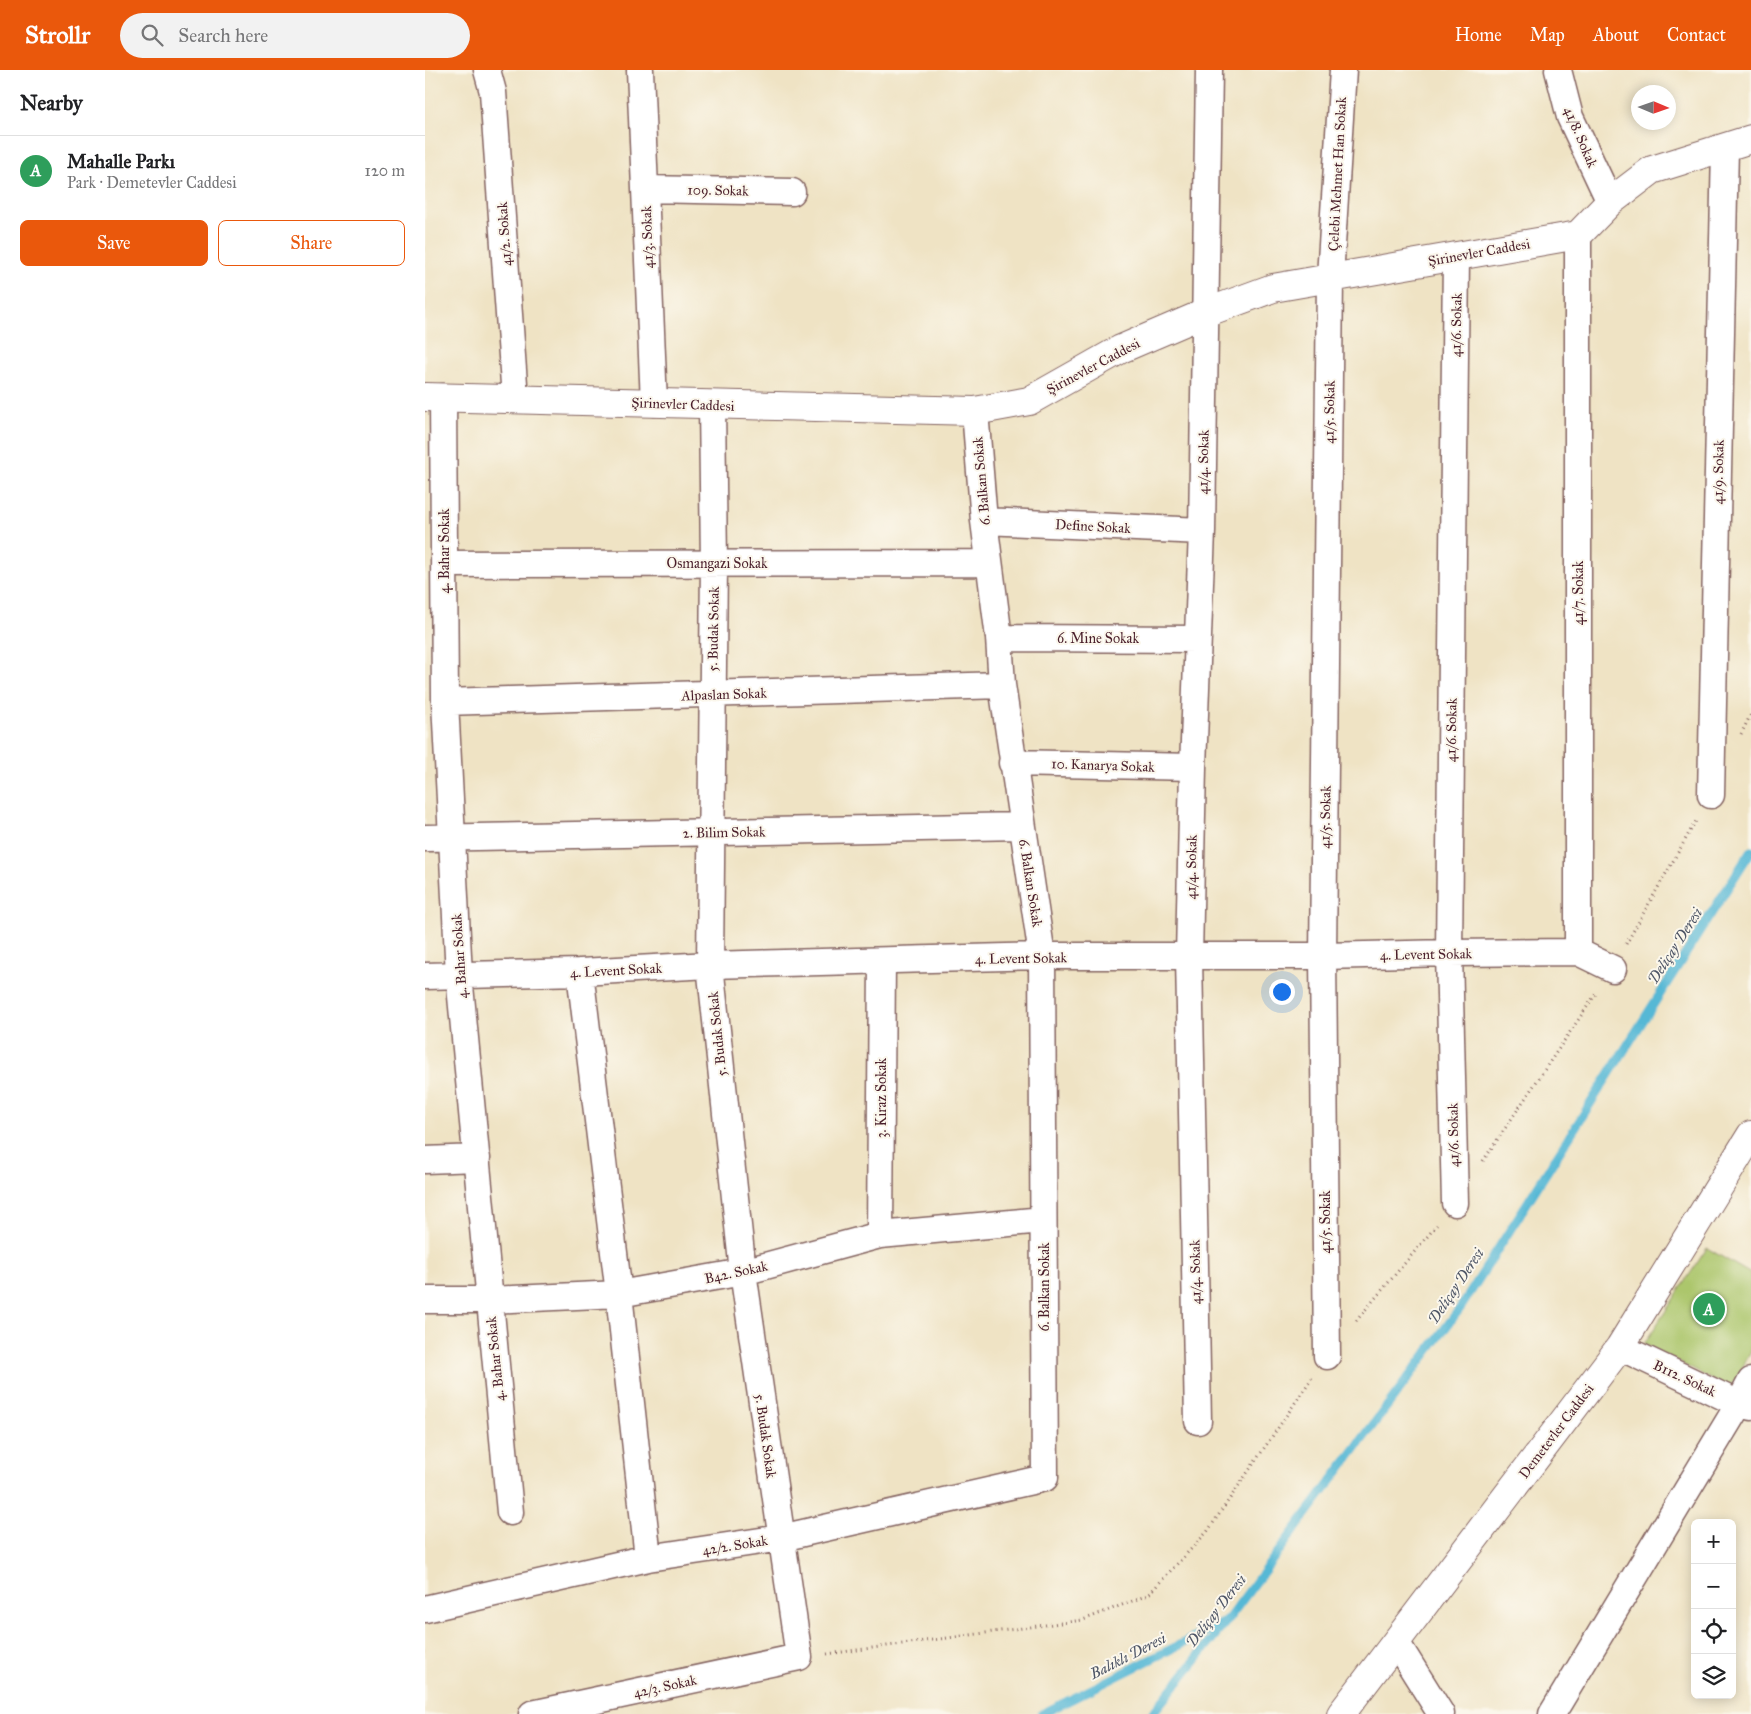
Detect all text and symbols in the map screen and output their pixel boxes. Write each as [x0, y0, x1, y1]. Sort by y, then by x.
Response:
search box [120, 13, 470, 58]
text: Strollr [25, 20, 90, 50]
icon: search [138, 21, 166, 49]
text: Search here [178, 24, 268, 47]
text: Home [1455, 24, 1502, 46]
text: Map [1530, 24, 1565, 46]
text: About [1593, 24, 1639, 46]
text: Contact [1667, 24, 1726, 46]
north arrow [1631, 85, 1676, 130]
text: Nearby [20, 90, 83, 116]
street label: Çelebi Mehmet Han Sokak [1325, 96, 1350, 252]
street label: 41/8. Sokak [1560, 104, 1601, 171]
text: Mahalle Parkı [67, 150, 175, 173]
text: A [31, 161, 41, 180]
text: 120 m [365, 161, 405, 180]
text: Park · Demetevler Caddesi [67, 173, 237, 192]
street label: 109. Sokak [687, 181, 749, 200]
street label: 41/2. Sokak [494, 201, 515, 267]
street label: 41/3. Sokak [638, 205, 657, 269]
button: Save [20, 220, 208, 266]
button: Share [218, 220, 405, 266]
street label: Şirinevler Caddesi [1427, 235, 1532, 270]
street label: 41/6. Sokak [1447, 292, 1466, 357]
street label: Şirinevler Caddesi [1044, 335, 1143, 398]
street label: 41/5. Sokak [1320, 380, 1339, 444]
street label: Şirinevler Caddesi [631, 394, 735, 415]
street label: 41/4. Sokak [1194, 429, 1213, 495]
street label: 6. Balkan Sokak [969, 435, 994, 526]
street label: 41/9. Sokak [1709, 439, 1728, 504]
street label: 4. Bahar Sokak [436, 508, 453, 594]
street label: Define Sokak [1055, 516, 1132, 537]
street label: Osmangazi Sokak [667, 555, 768, 572]
street label: 41/7. Sokak [1570, 560, 1587, 625]
street label: 5. Budak Sokak [704, 586, 723, 672]
street label: 6. Mine Sokak [1057, 630, 1139, 647]
street label: Alpaslan Sokak [680, 684, 768, 705]
street label: 41/6. Sokak [1442, 697, 1461, 762]
street label: 10. Kanarya Sokak [1051, 755, 1156, 776]
street label: 41/5. Sokak [1316, 785, 1335, 849]
street label: 2. Bilim Sokak [683, 823, 766, 842]
street label: 41/4. Sokak [1182, 834, 1201, 900]
street label: 6. Balkan Sokak [1015, 838, 1046, 929]
water label: Deliçay Deresi [1644, 904, 1707, 988]
street label: 4. Bahar Sokak [448, 912, 471, 999]
street label: 4. Levent Sokak [1380, 945, 1473, 964]
street label: 4. Levent Sokak [975, 949, 1068, 968]
street label: 4. Levent Sokak [570, 960, 663, 981]
your location [1269, 979, 1295, 1005]
street label: 5. Budak Sokak [705, 990, 730, 1077]
street label: 3. Kiraz Sokak [873, 1058, 890, 1138]
street label: 41/6. Sokak [1444, 1102, 1463, 1167]
street label: 41/5. Sokak [1317, 1190, 1334, 1254]
street label: 41/4. Sokak [1186, 1239, 1205, 1305]
street label: 6. Balkan Sokak [1036, 1242, 1053, 1332]
water label: Deliçay Deresi [1424, 1244, 1488, 1327]
street label: B42. Sokak [703, 1257, 770, 1287]
pin: A [1693, 1290, 1725, 1328]
street label: 4. Bahar Sokak [483, 1315, 508, 1402]
street label: B112. Sokak [1651, 1356, 1719, 1401]
street label: Demetevler Caddesi [1515, 1381, 1598, 1482]
street label: 5. Budak Sokak [751, 1393, 780, 1480]
map controls [1691, 1519, 1736, 1699]
button: + [1691, 1519, 1736, 1564]
street label: 42/2. Sokak [701, 1532, 769, 1559]
button: − [1691, 1564, 1736, 1609]
water label: Deliçay Deresi [1182, 1571, 1250, 1651]
button: locate [1691, 1609, 1736, 1654]
water label: Balıklı Deresi [1086, 1629, 1170, 1683]
button: layers [1691, 1654, 1736, 1699]
street label: 42/3. Sokak [632, 1671, 699, 1701]

